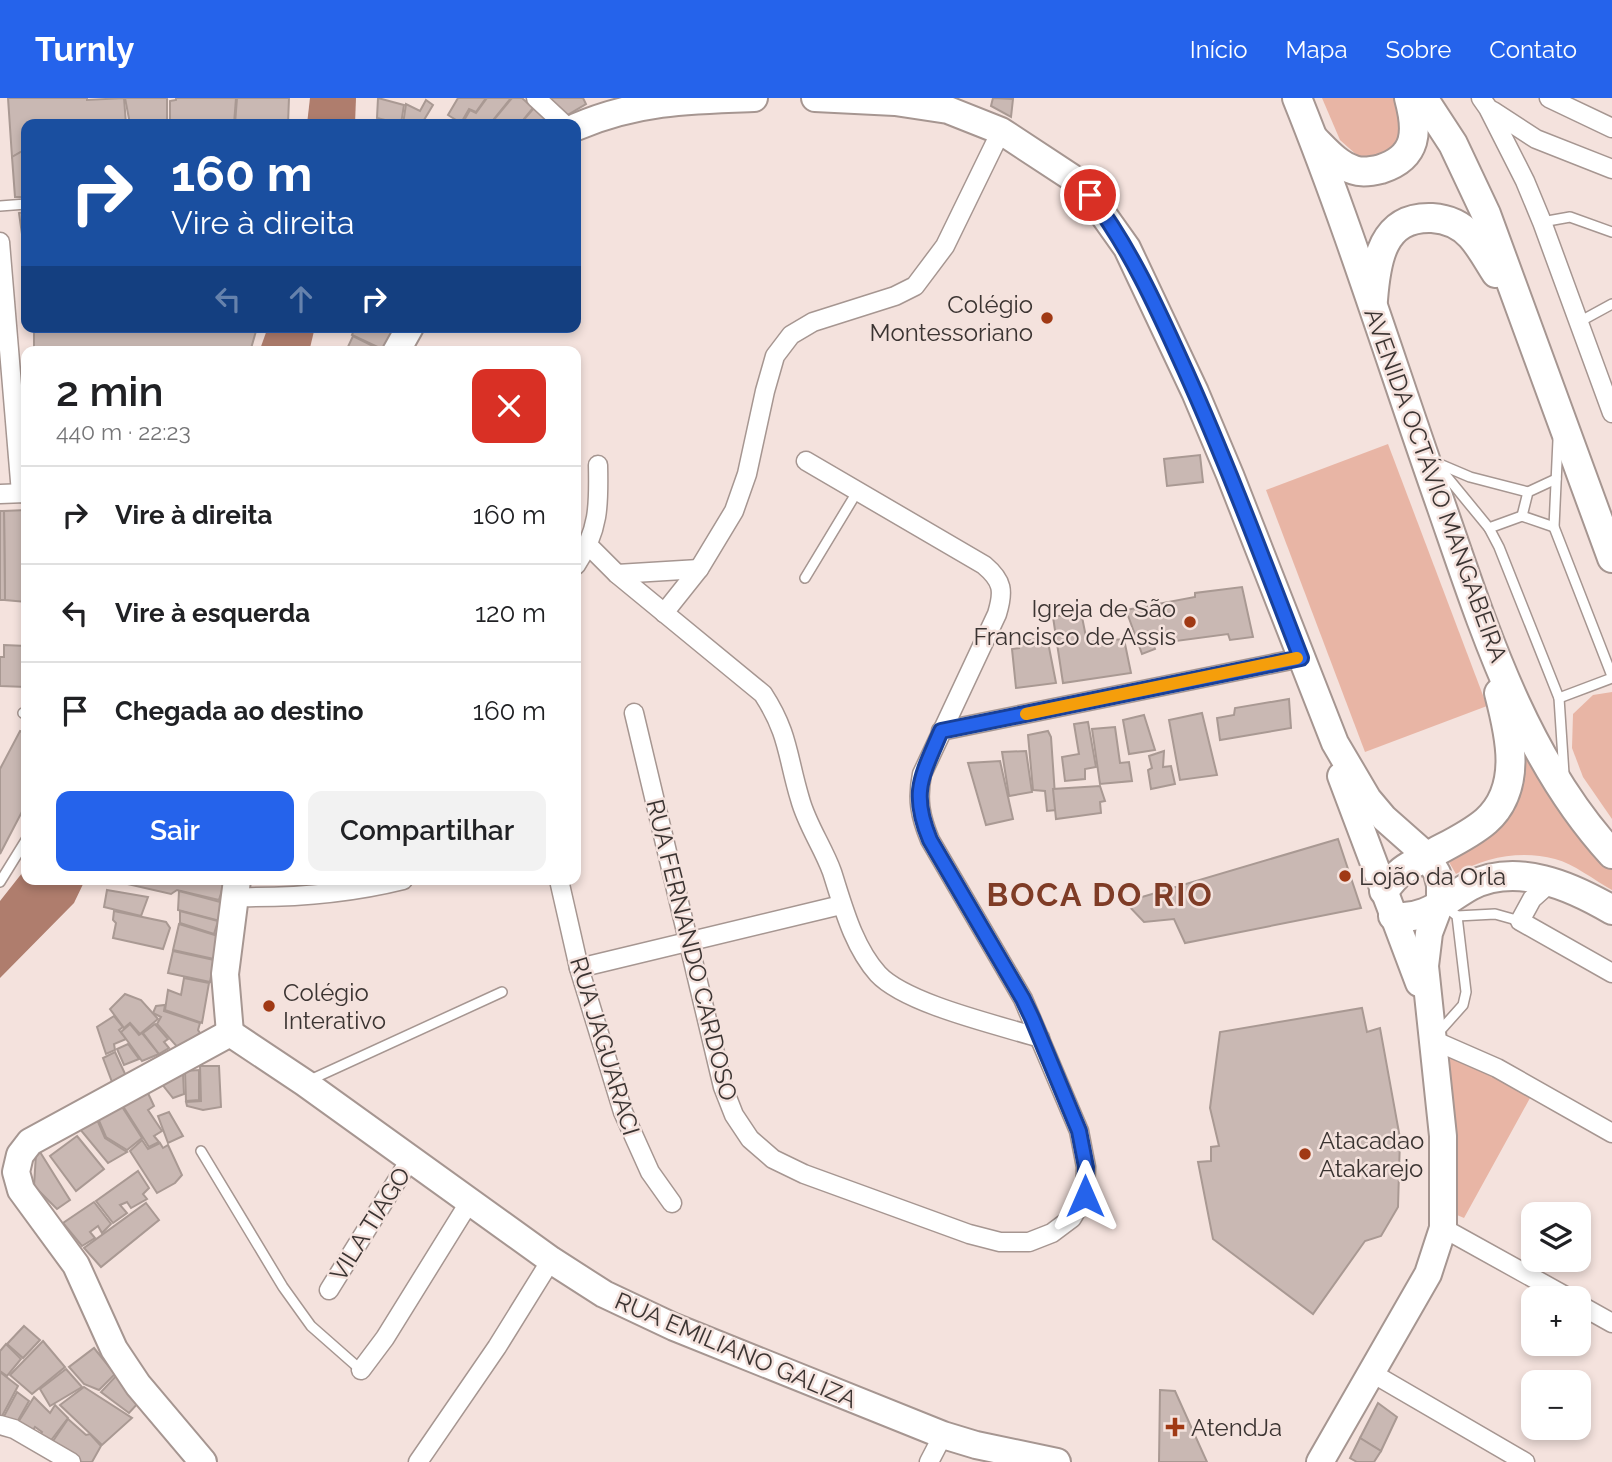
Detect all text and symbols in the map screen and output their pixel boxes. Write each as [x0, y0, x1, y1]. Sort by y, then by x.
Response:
text: Turnly [35, 30, 134, 69]
text: Início [1190, 35, 1248, 64]
text: Mapa [1286, 35, 1347, 64]
text: Sobre [1385, 35, 1451, 64]
text: Contato [1489, 35, 1577, 64]
text: 160 m [171, 145, 312, 202]
icon: right [56, 147, 147, 238]
pin [1060, 165, 1120, 225]
icon: arrive [1071, 176, 1109, 214]
text: Vire à direita [171, 204, 354, 241]
icon: left [209, 280, 247, 318]
icon: ahead [282, 280, 320, 318]
icon: right [355, 280, 393, 318]
place label: Colégio Montessoriano [870, 290, 1033, 347]
street label: AVENIDA OCTÁVIO MANGABEIRA [1358, 304, 1514, 666]
marker: Colégio Montessoriano [1039, 310, 1055, 326]
text: 2 min [56, 367, 164, 416]
button: close [472, 369, 546, 443]
text: 440 m · 22:23 [56, 418, 191, 445]
icon: right [56, 496, 94, 534]
text: Vire à direita [115, 500, 272, 530]
text: 160 m [473, 500, 546, 530]
icon: left [56, 594, 94, 632]
place label: Igreja de São Francisco de Assis [973, 594, 1176, 651]
text: Vire à esquerda [115, 598, 310, 628]
text: 120 m [475, 598, 546, 628]
marker: Igreja de São Francisco de Assis [1182, 614, 1198, 630]
icon: arrive [56, 692, 94, 730]
text: Chegada ao destino [115, 696, 364, 726]
text: 160 m [473, 696, 546, 726]
button: Sair [56, 791, 294, 871]
button: Compartilhar [308, 791, 546, 871]
street label: RUA FERNANDO CARDOSO [640, 796, 744, 1104]
place label: Lojão da Orla [1359, 862, 1506, 891]
marker: Lojão da Orla [1337, 868, 1353, 884]
district label: BOCA DO RIO [986, 876, 1214, 913]
street label: RUA JAGUARACI [564, 953, 646, 1139]
place label: Colégio Interativo [283, 978, 386, 1035]
marker: Colégio Interativo [261, 998, 277, 1014]
place label: Atacadao Atakarejo [1319, 1126, 1424, 1183]
marker: Atacadao Atakarejo [1297, 1146, 1313, 1162]
position arrow [1048, 1159, 1122, 1233]
street label: VILA TIAGO [324, 1162, 416, 1286]
map controls [1521, 1202, 1591, 1440]
button: layers [1521, 1202, 1591, 1272]
street label: RUA EMILIANO GALIZA [611, 1286, 861, 1414]
button: + [1521, 1286, 1591, 1356]
button: − [1521, 1370, 1591, 1440]
place label: AtendJa [1191, 1413, 1282, 1442]
marker: AtendJa [1165, 1417, 1185, 1437]

